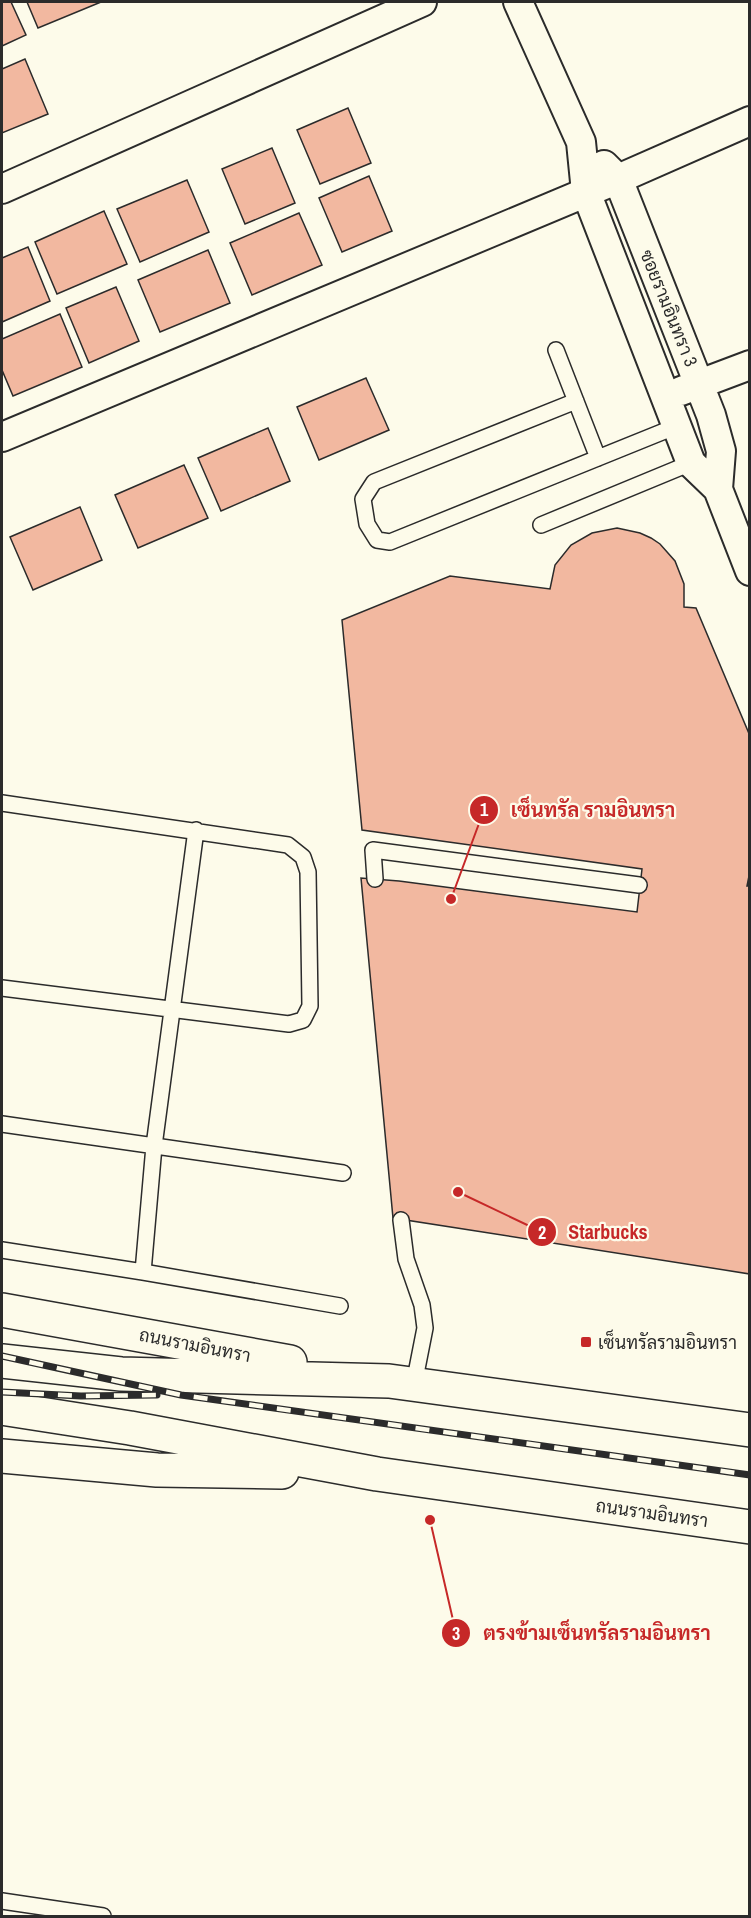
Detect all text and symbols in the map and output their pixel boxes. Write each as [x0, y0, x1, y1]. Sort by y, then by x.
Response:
street label: ซอยรามอินทรา 3 [634, 246, 704, 370]
callout: เซ็นทรัล รามอินทรา [469, 791, 687, 829]
text: เซ็นทรัล รามอินทรา [511, 796, 675, 823]
text: 1 [480, 797, 489, 822]
callout: Starbucks [527, 1213, 660, 1251]
text: Starbucks [568, 1218, 648, 1245]
text: 2 [538, 1220, 546, 1245]
street label: ถนนรามอินทรา [137, 1322, 253, 1368]
place label: เซ็นทรัลรามอินทรา [598, 1329, 737, 1355]
marker: เซ็นทรัลรามอินทรา [579, 1335, 593, 1349]
street label: ถนนรามอินทรา [594, 1493, 710, 1533]
callout: ตรงข้ามเซ็นทรัลรามอินทรา [441, 1614, 722, 1652]
text: ตรงข้ามเซ็นทรัลรามอินทรา [483, 1619, 711, 1646]
text: 3 [452, 1621, 460, 1646]

